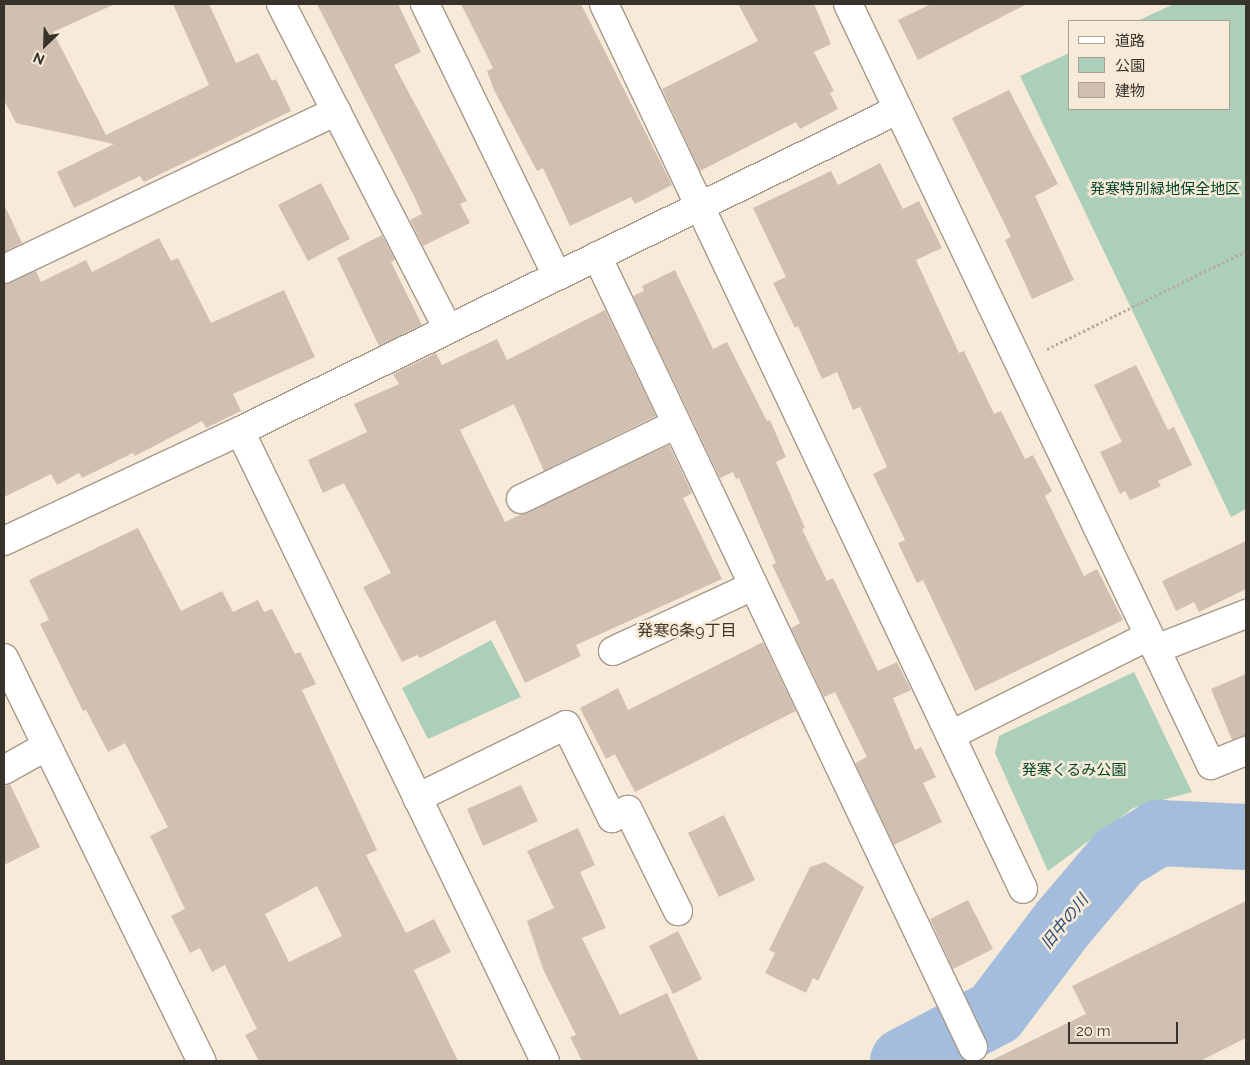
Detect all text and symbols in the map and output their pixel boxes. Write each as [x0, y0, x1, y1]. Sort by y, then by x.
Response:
north arrow [20, 20, 70, 70]
legend [1068, 20, 1230, 110]
text: 道路 [1115, 32, 1145, 50]
text: N [31, 49, 47, 68]
text: 公園 [1115, 57, 1145, 75]
text: 建物 [1115, 82, 1145, 100]
park label: 発寒特別緑地保全地区 [1090, 181, 1240, 199]
district label: 発寒6条9丁目 [637, 621, 737, 641]
park label: 発寒くるみ公園 [1022, 762, 1126, 780]
water label: 旧中の川 [1037, 891, 1093, 953]
scale bar [1070, 1012, 1180, 1044]
text: 20 m [1076, 1022, 1111, 1040]

